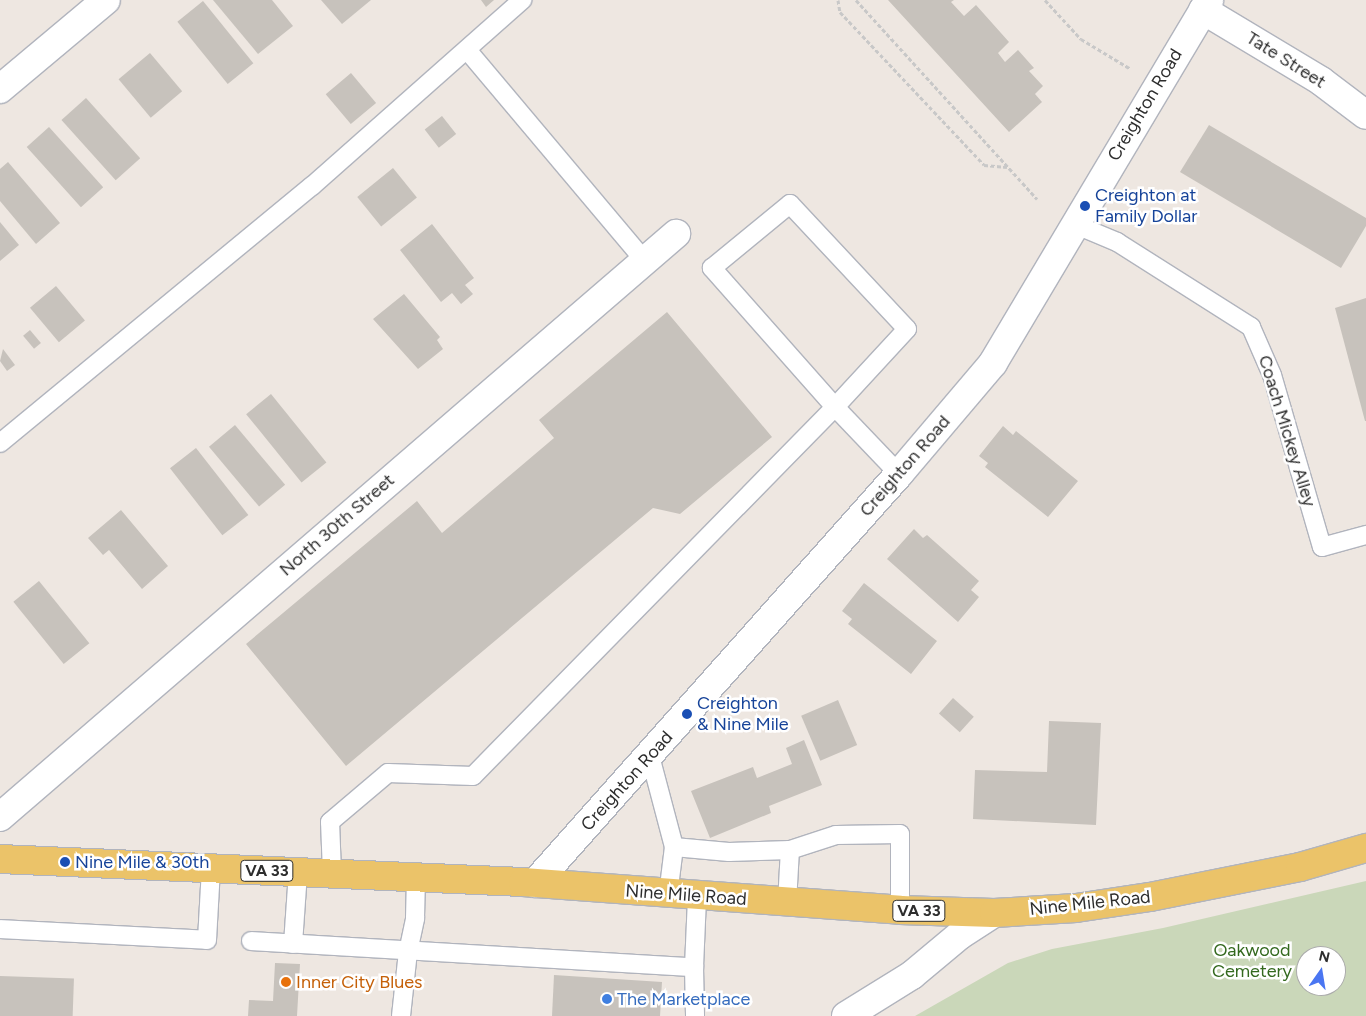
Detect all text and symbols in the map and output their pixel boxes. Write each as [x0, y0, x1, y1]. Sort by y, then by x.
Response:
street label: Tate Street [1242, 27, 1330, 93]
street label: Creighton Road [1103, 45, 1187, 165]
place label: Creighton at Family Dollar [1095, 185, 1197, 228]
marker: Creighton at Family Dollar [1079, 200, 1091, 212]
street label: Coach Mickey Alley [1254, 353, 1320, 509]
street label: Creighton Road [855, 411, 955, 521]
street label: North 30th Street [275, 469, 399, 581]
place label: Creighton & Nine Mile [697, 693, 789, 736]
marker: Creighton & Nine Mile [681, 708, 693, 720]
street label: Creighton Road [577, 727, 677, 835]
place label: Nine Mile & 30th [75, 851, 209, 873]
marker: Nine Mile & 30th [59, 856, 71, 868]
road number: VA 33 [240, 858, 294, 884]
street label: Nine Mile Road [625, 880, 747, 910]
street label: Nine Mile Road [1028, 886, 1152, 920]
road number: VA 33 [892, 898, 946, 924]
park label: Oakwood Cemetery [1212, 940, 1292, 982]
north arrow [1296, 946, 1346, 996]
text: N [1317, 947, 1331, 966]
place label: Inner City Blues [296, 971, 422, 993]
marker: Inner City Blues [280, 976, 292, 988]
place label: The Marketplace [617, 988, 750, 1010]
marker: The Marketplace [601, 993, 613, 1005]

